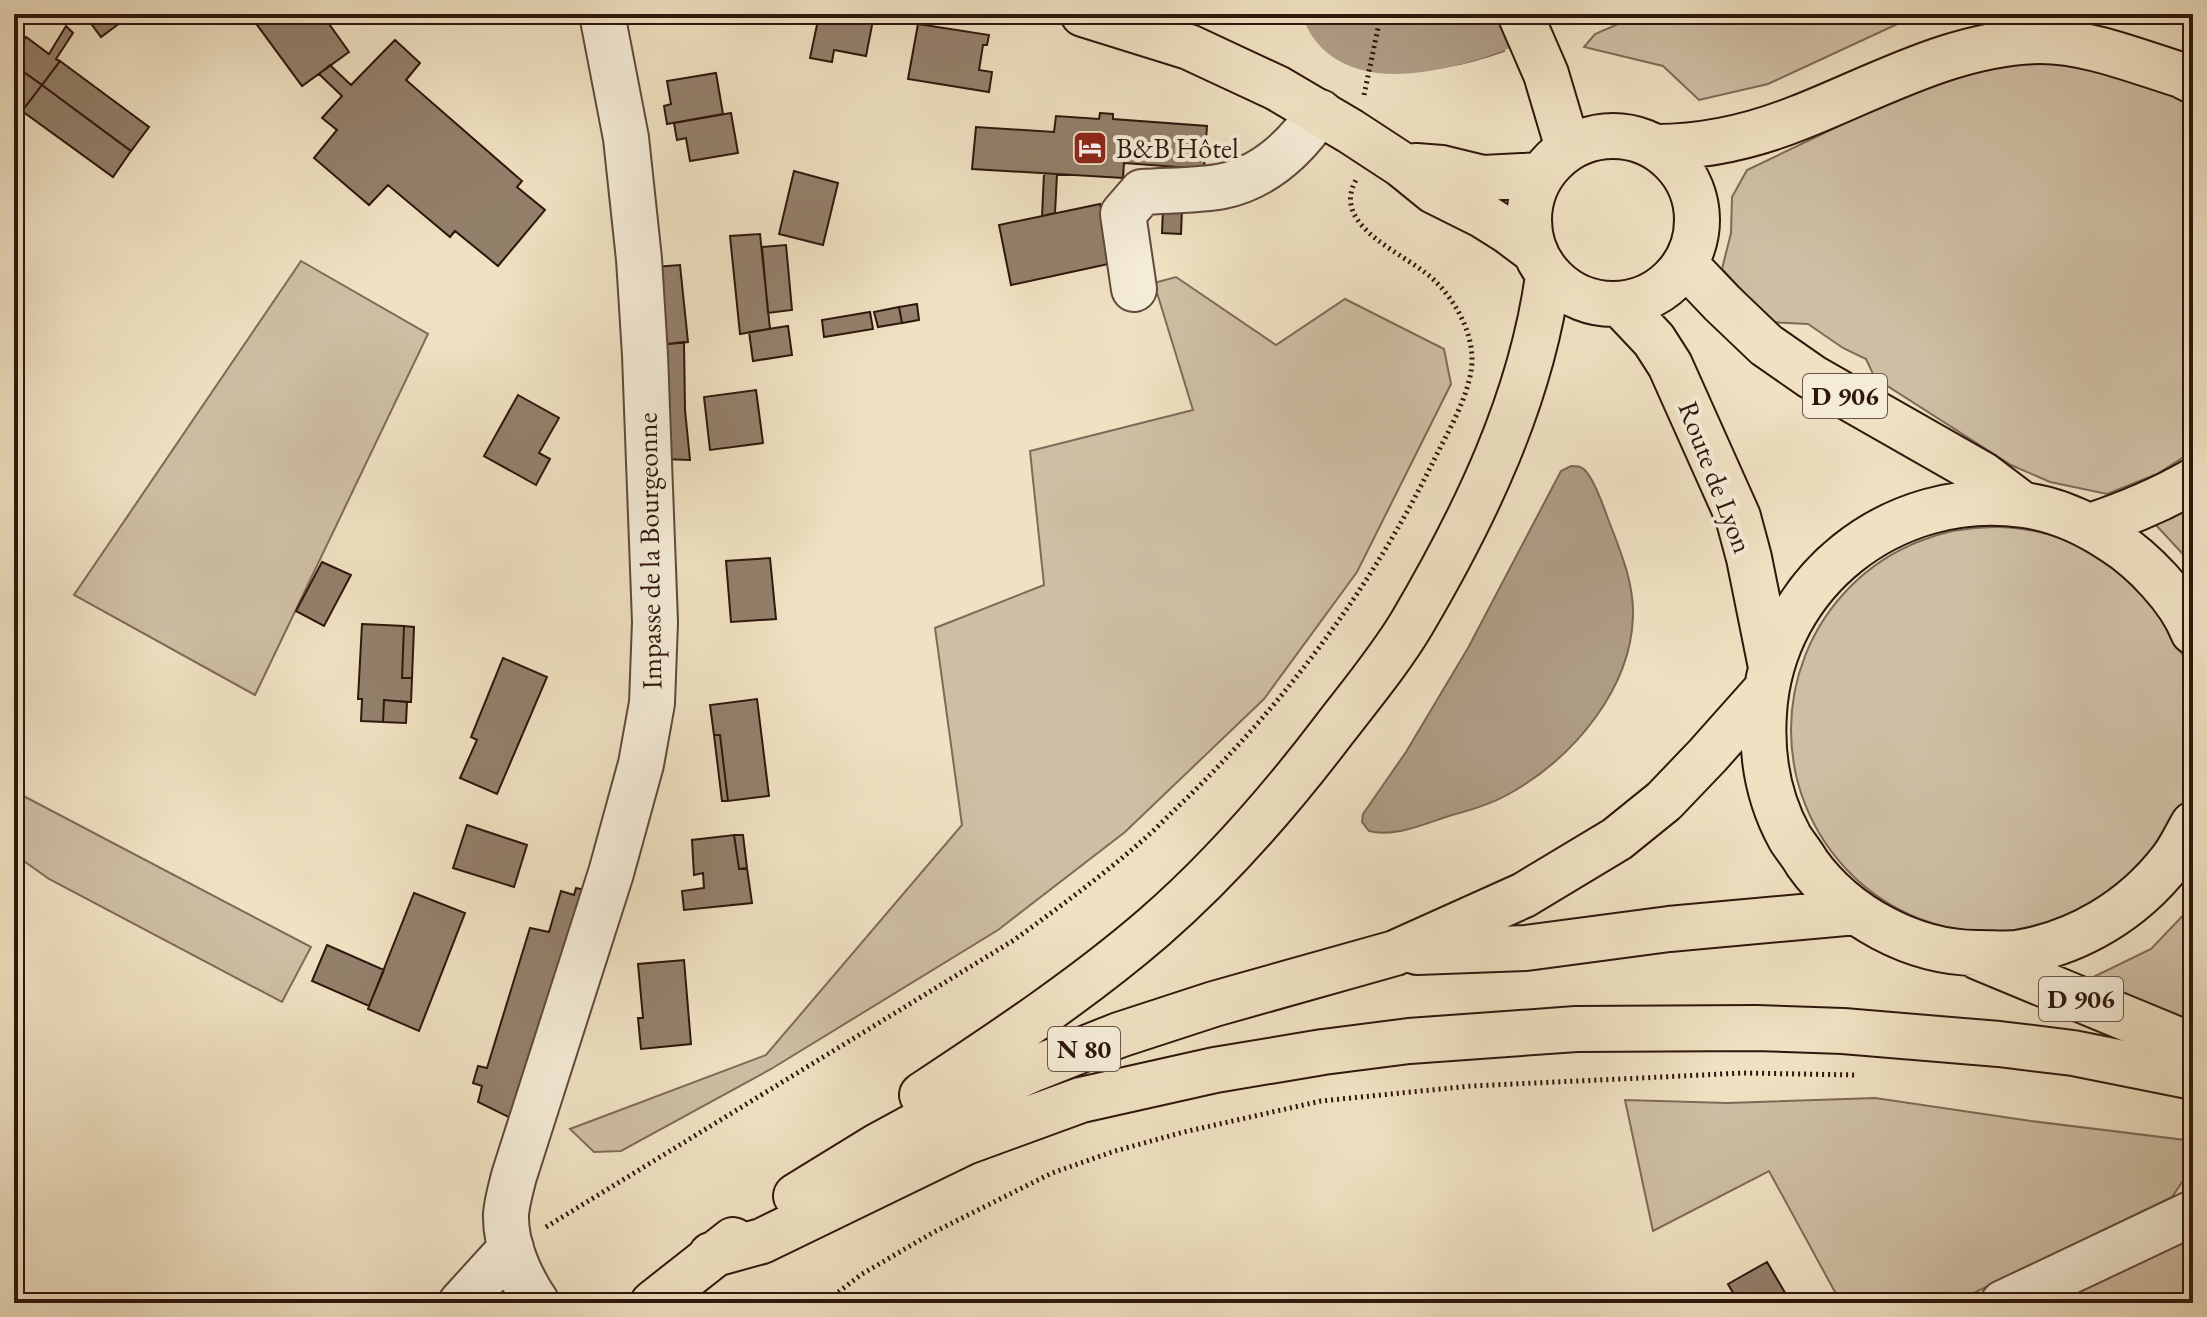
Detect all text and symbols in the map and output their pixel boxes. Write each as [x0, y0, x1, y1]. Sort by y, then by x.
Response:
hotel icon: B&B Hôtel [1071, 129, 1109, 167]
place label: B&B Hôtel [1116, 130, 1239, 166]
road number: D 906 [1803, 374, 1887, 418]
street label: Route de Lyon [1671, 396, 1762, 558]
street label: Impasse de la Bourgeonne [629, 412, 669, 690]
road number: D 906 [2039, 977, 2123, 1021]
road number: N 80 [1048, 1027, 1120, 1071]

